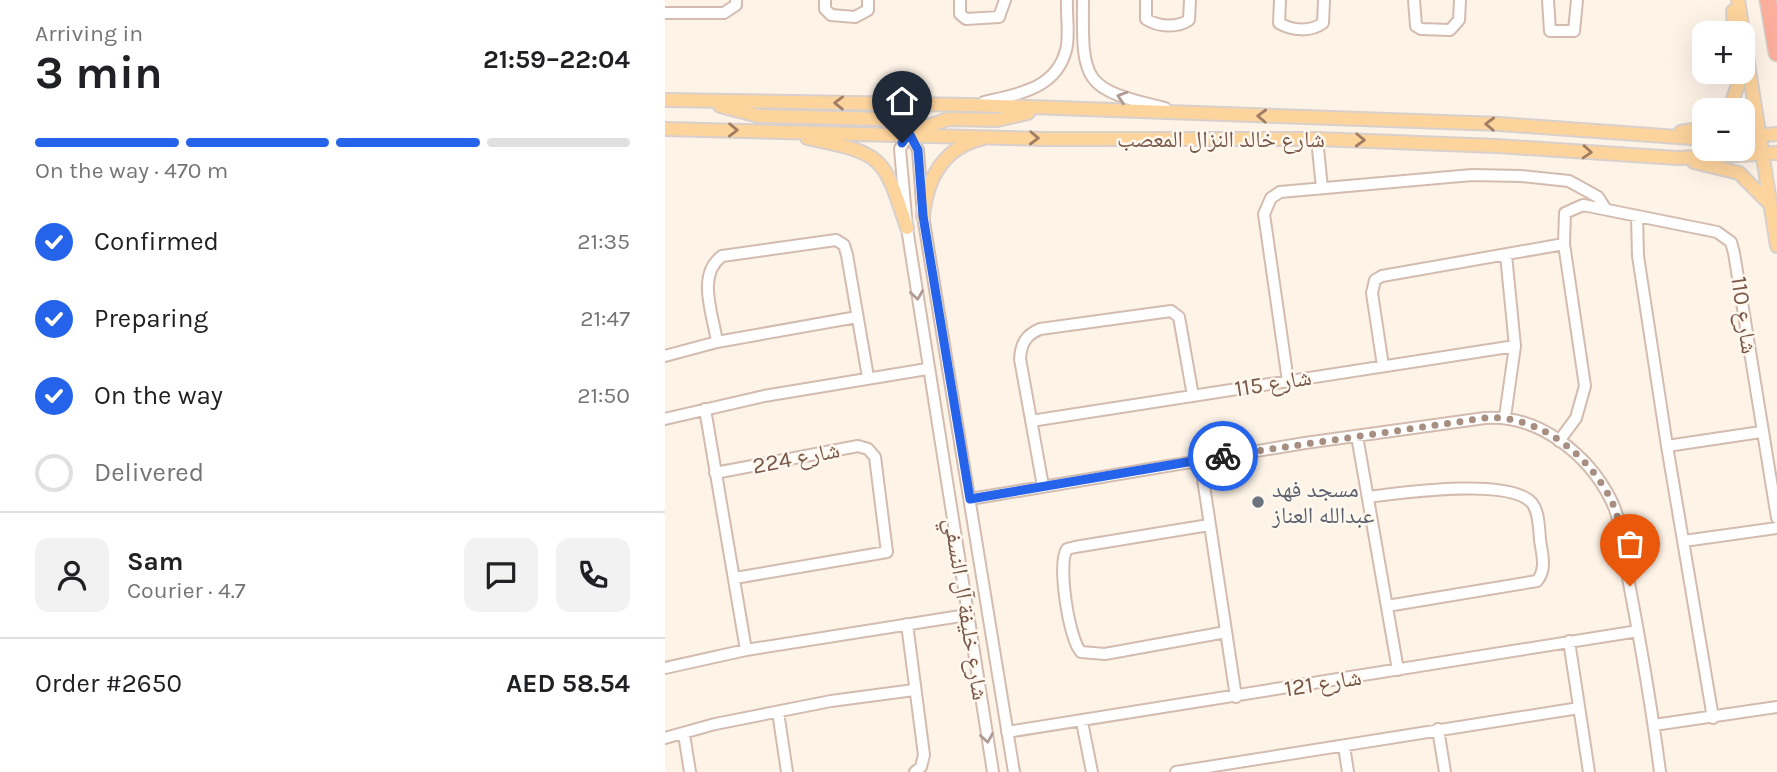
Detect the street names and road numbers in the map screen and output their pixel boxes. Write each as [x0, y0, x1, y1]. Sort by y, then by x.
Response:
street label: شارع خالد النزال المعصب [1117, 126, 1325, 154]
street label: شارع 110 [1724, 274, 1763, 356]
street label: شارع 115 [1233, 364, 1313, 403]
street label: شارع 224 [750, 436, 842, 481]
street label: شارع خليفة آل النسفي [933, 516, 994, 703]
street label: شارع 121 [1283, 664, 1364, 703]

